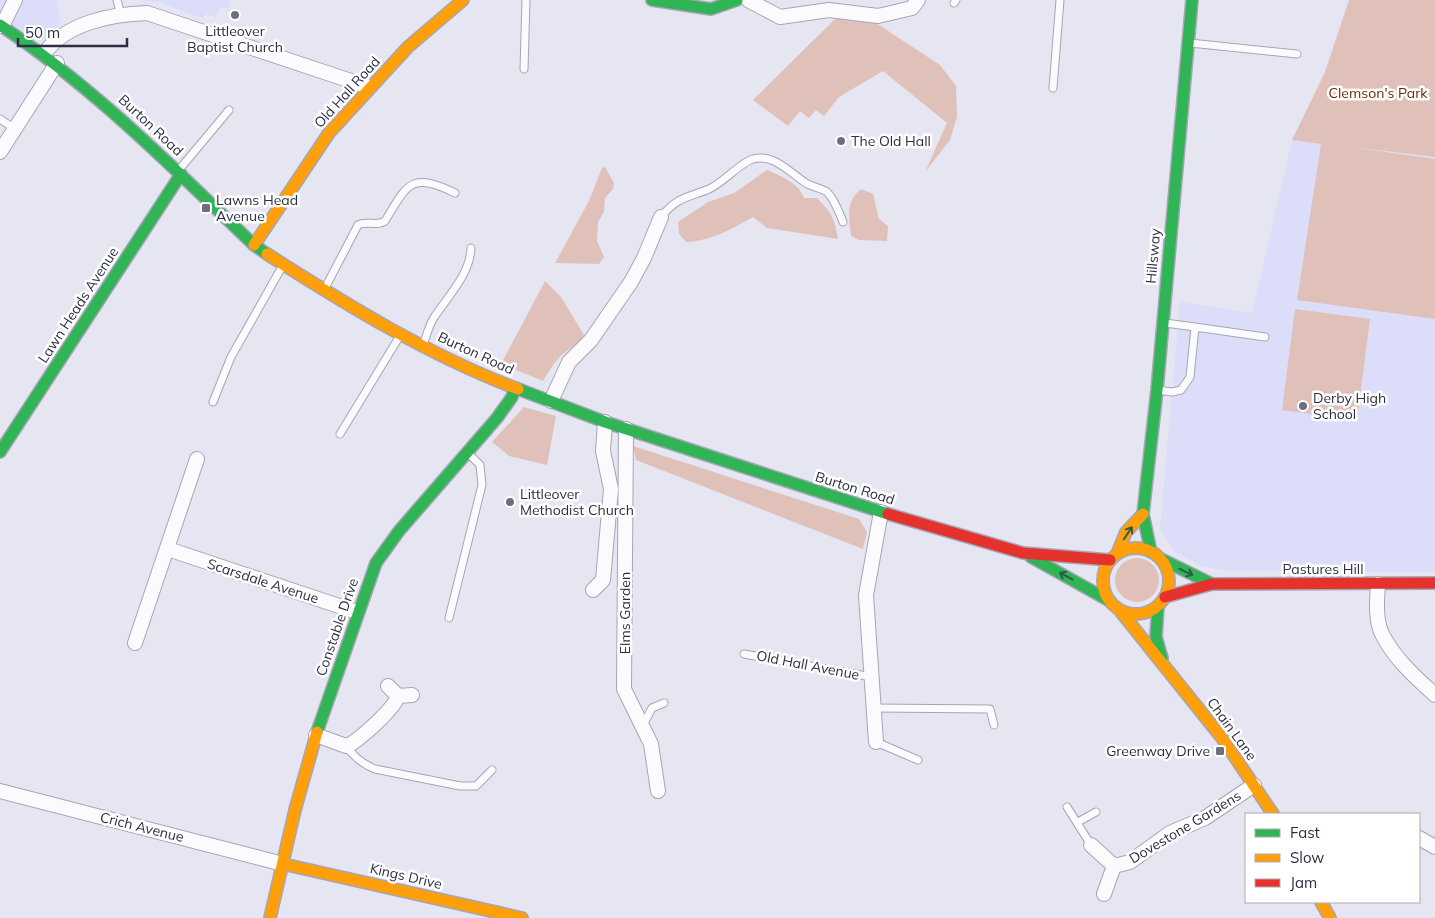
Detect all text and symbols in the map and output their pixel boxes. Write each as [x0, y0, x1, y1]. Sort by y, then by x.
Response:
marker: Littleover Baptist Church [229, 9, 241, 21]
scale bar [18, 15, 126, 47]
place label: Littleover Baptist Church [187, 22, 283, 56]
text: 50 m [25, 23, 60, 42]
street label: Old Hall Road [310, 53, 384, 131]
park label: Clemson's Park [1328, 84, 1428, 102]
street label: Burton Road [115, 90, 187, 160]
place label: The Old Hall [851, 132, 931, 150]
marker: The Old Hall [835, 135, 847, 147]
place label: Lawns Head Avenue [216, 191, 298, 225]
marker: Lawns Head Avenue [200, 202, 212, 214]
street label: Hillsway [1142, 227, 1164, 284]
street label: Lawn Heads Avenue [34, 244, 122, 366]
street label: Burton Road [435, 328, 517, 378]
place label: Derby High School [1313, 389, 1386, 423]
marker: Derby High School [1297, 400, 1309, 412]
street label: Burton Road [813, 467, 897, 509]
place label: Littleover Methodist Church [520, 485, 634, 519]
marker: Littleover Methodist Church [504, 496, 516, 508]
one-way arrow [1122, 526, 1133, 540]
street label: Scarsdale Avenue [205, 554, 321, 608]
street label: Pastures Hill [1283, 560, 1363, 578]
one-way arrow [1178, 568, 1193, 577]
one-way arrow [1059, 571, 1073, 581]
street label: Elms Garden [616, 572, 634, 654]
street label: Constable Drive [312, 576, 362, 678]
street label: Old Hall Avenue [755, 646, 861, 684]
street label: Chain Lane [1203, 694, 1261, 764]
place label: Greenway Drive [1106, 742, 1210, 760]
marker: Greenway Drive [1214, 745, 1226, 757]
street label: Dovestone Gardens [1126, 786, 1244, 867]
street label: Crich Avenue [98, 808, 186, 846]
legend [1245, 813, 1420, 903]
text: Fast [1290, 823, 1320, 842]
text: Slow [1290, 848, 1324, 867]
street label: Kings Drive [368, 859, 444, 893]
text: Jam [1290, 873, 1317, 892]

